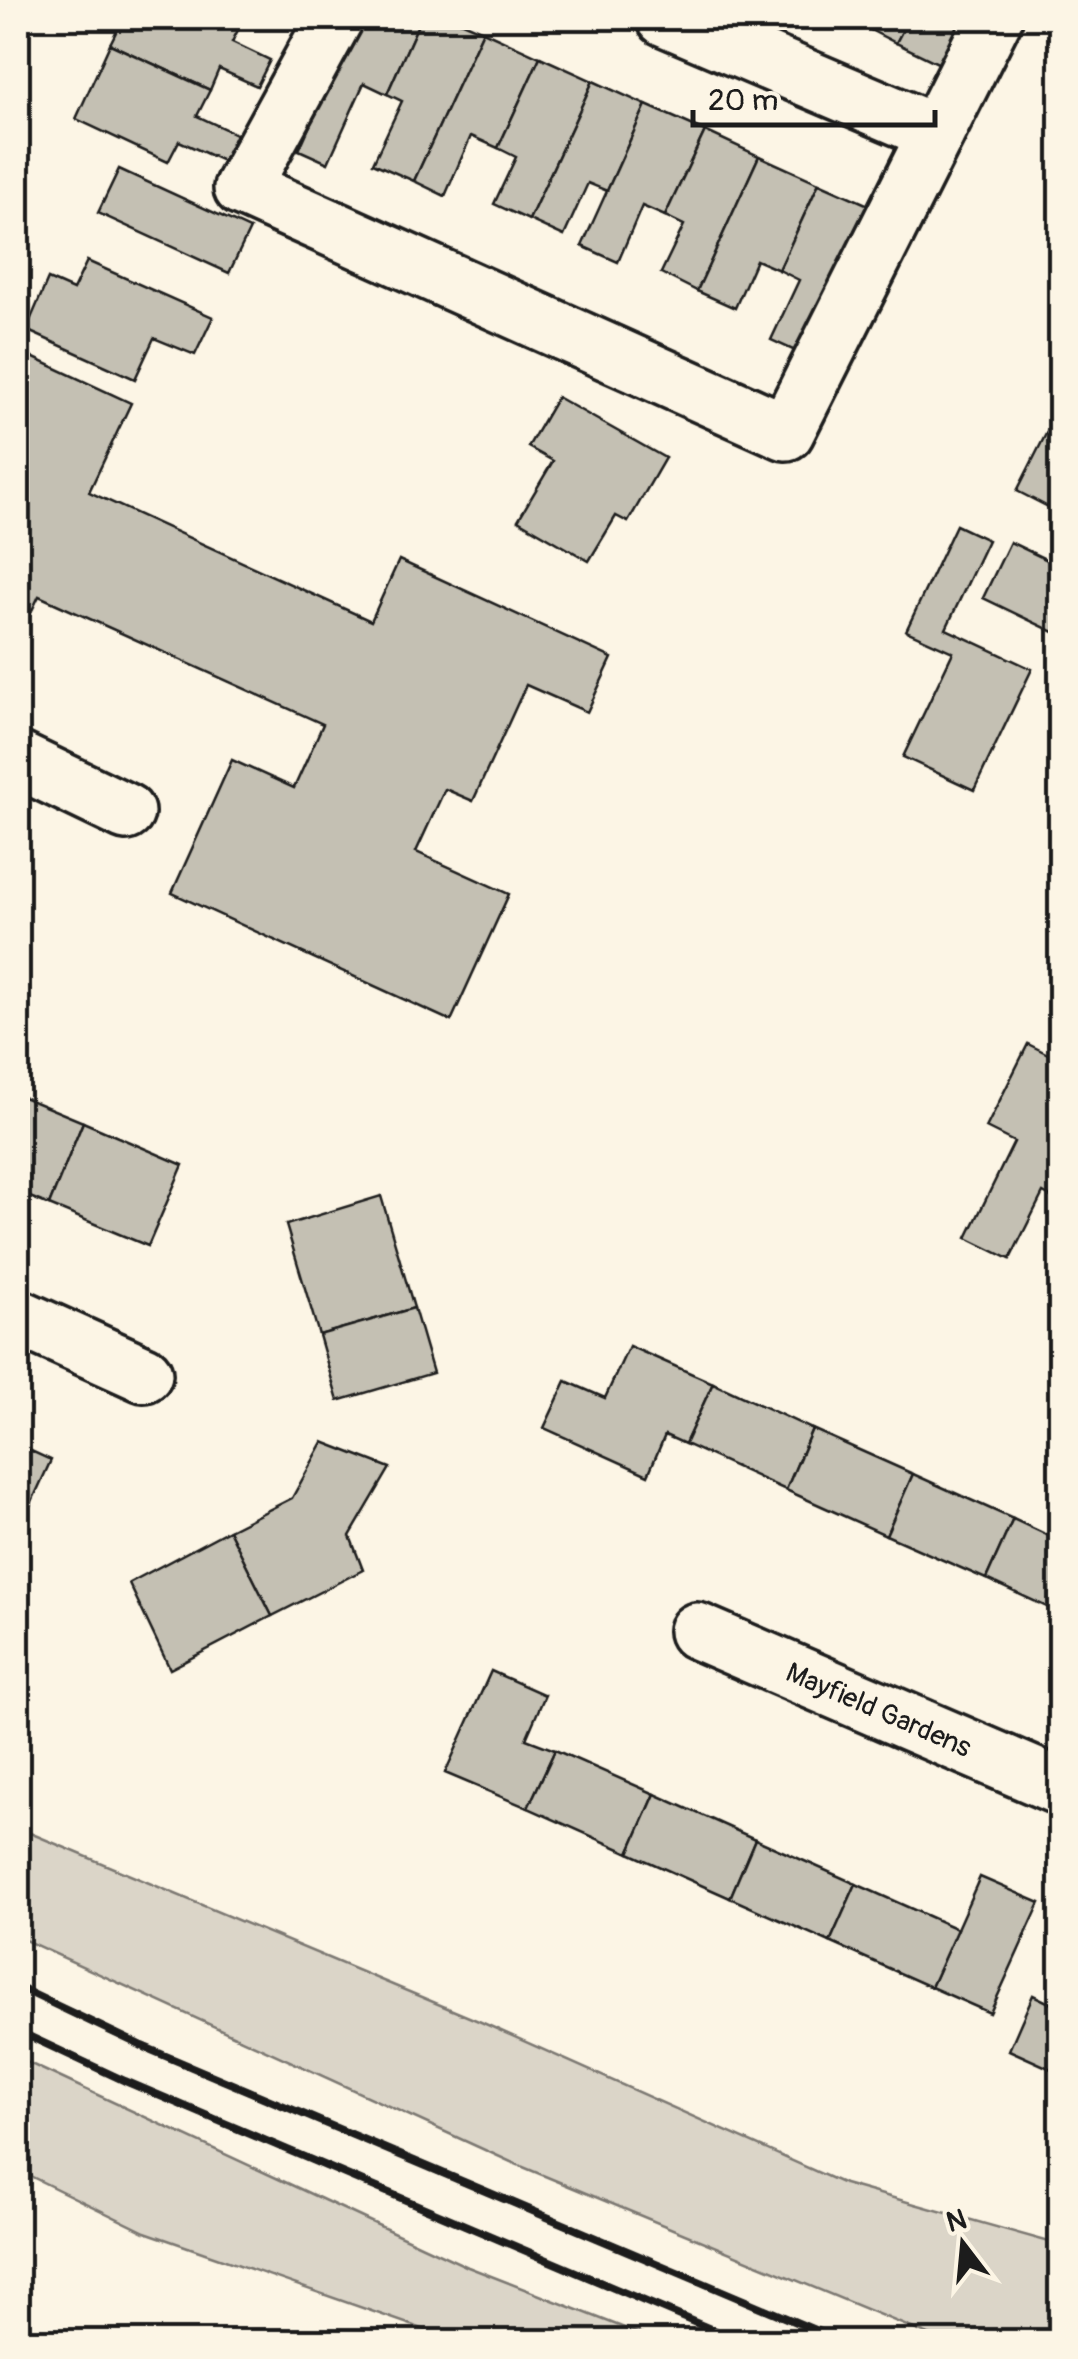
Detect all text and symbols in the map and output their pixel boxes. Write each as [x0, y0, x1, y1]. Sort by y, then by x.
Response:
scale bar [693, 65, 936, 127]
text: 20 m [708, 82, 778, 119]
street label: Mayfield Gardens [780, 1655, 977, 1766]
north arrow [913, 2194, 1013, 2294]
text: N [943, 2202, 970, 2241]

